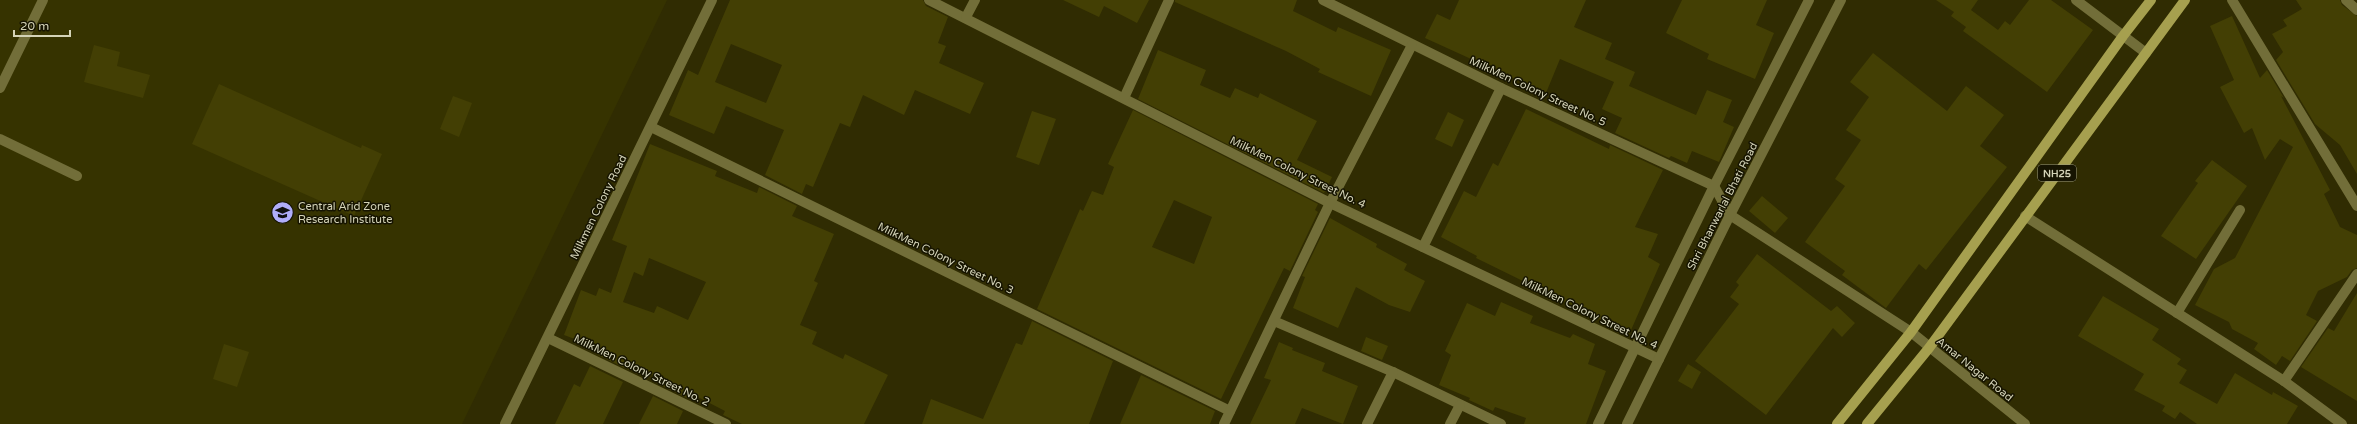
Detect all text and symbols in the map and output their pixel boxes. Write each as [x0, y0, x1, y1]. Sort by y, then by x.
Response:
scale bar [14, 12, 70, 38]
text: 20 m [20, 19, 49, 33]
street label: MilkMen Colony Street No. 5 [1467, 54, 1608, 129]
street label: MilkMen Colony Street No. 4 [1228, 134, 1368, 211]
street label: Shri Bhanwarlal Bhati Road [1685, 140, 1760, 272]
street label: Milkmen Colony Road [568, 153, 629, 262]
road number: NH25 [2038, 165, 2076, 181]
school or university icon: Central Arid Zone Research Institute [269, 199, 295, 225]
place label: Central Arid Zone Research Institute [298, 200, 392, 226]
street label: MilkMen Colony Street No. 3 [876, 220, 1016, 297]
street label: MilkMen Colony Street No. 4 [1520, 275, 1660, 352]
street label: MilkMen Colony Street No. 2 [572, 332, 712, 409]
street label: Amar Nagar Road [1934, 335, 2015, 404]

